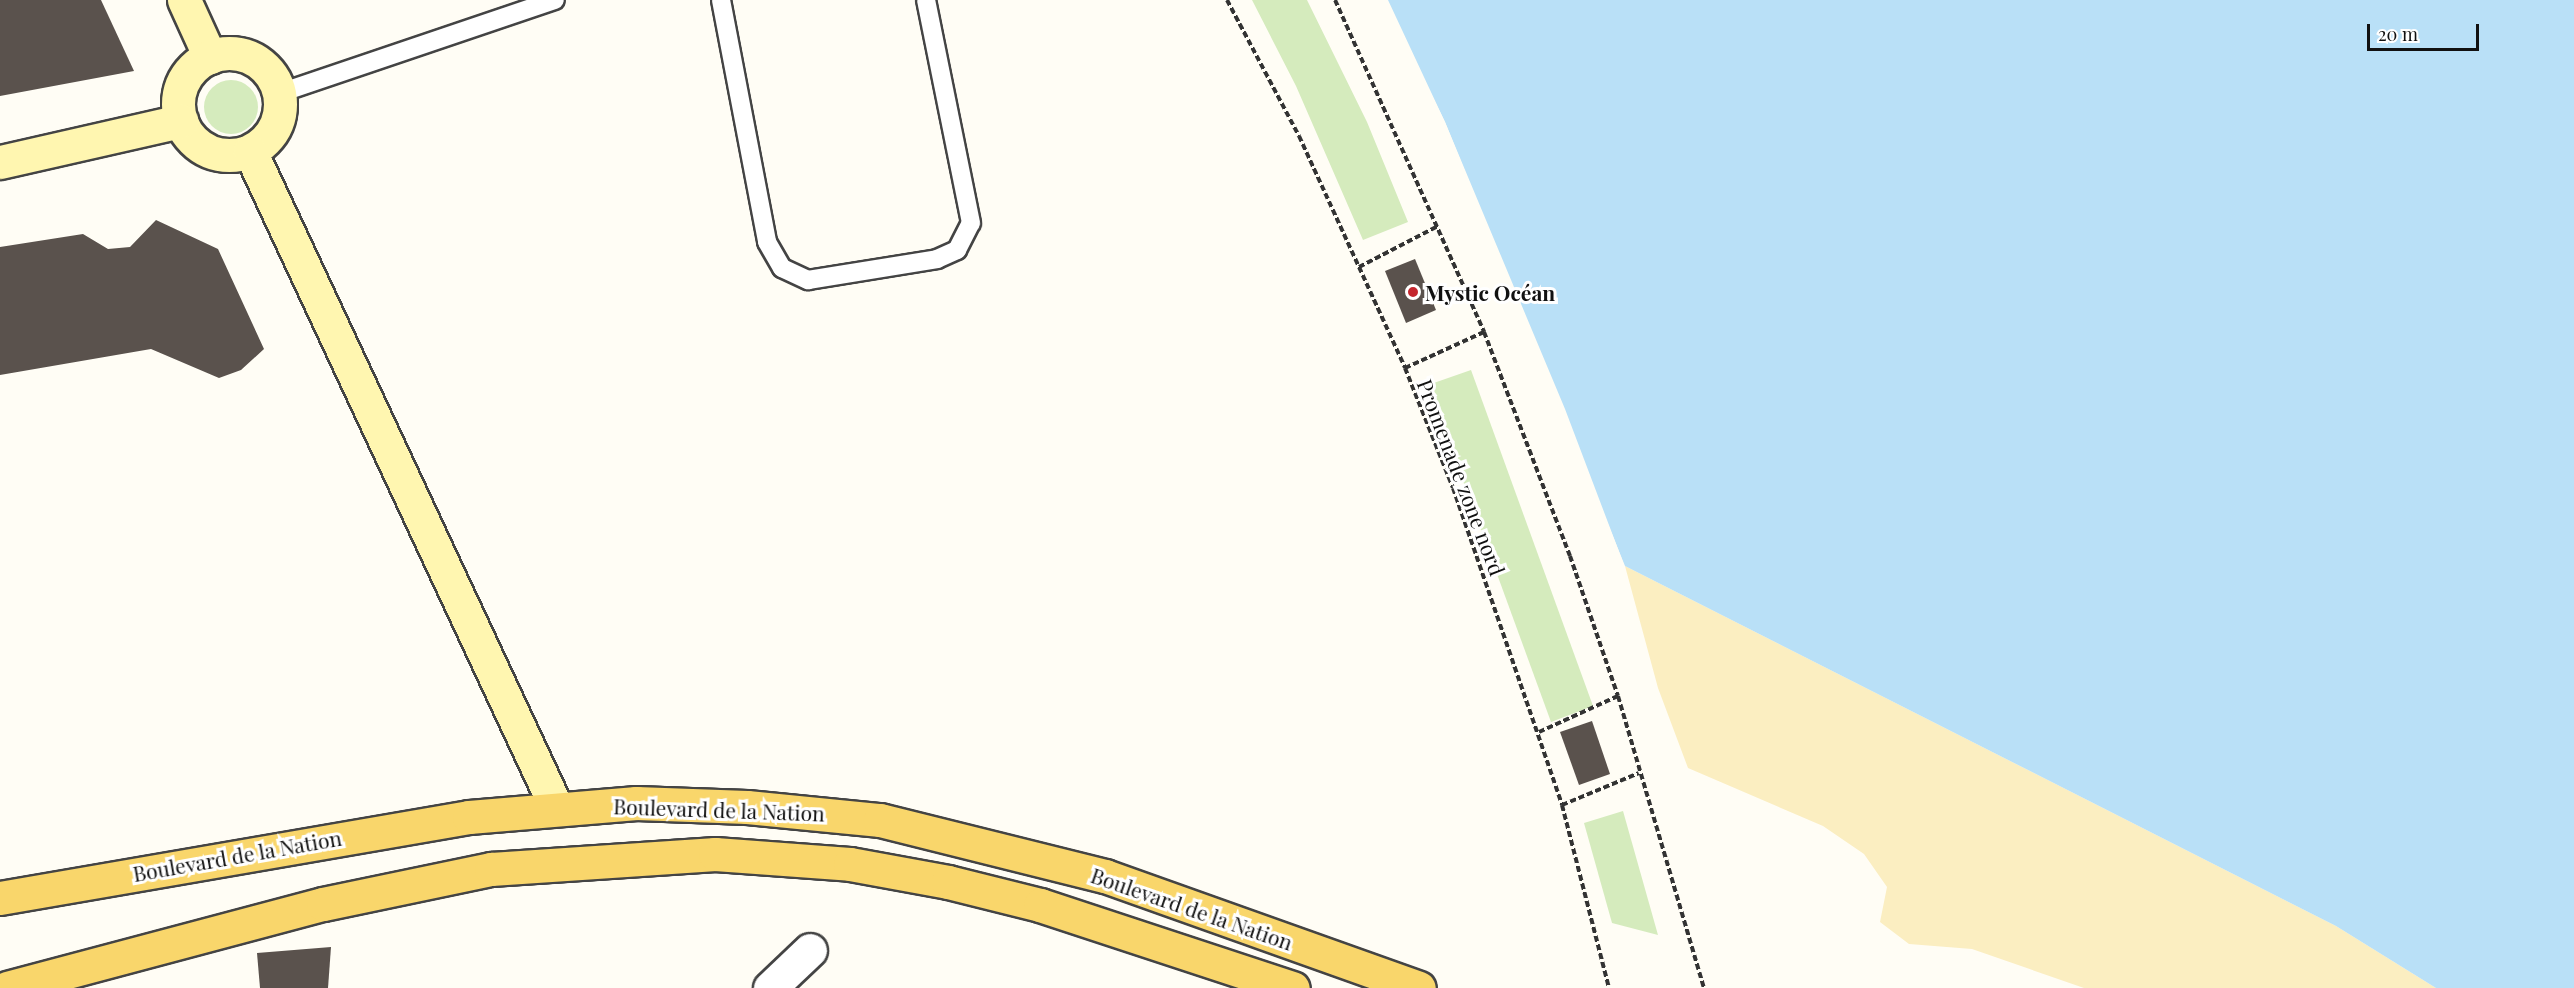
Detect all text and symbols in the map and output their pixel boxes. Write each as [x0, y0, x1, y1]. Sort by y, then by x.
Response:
scale bar [2370, 12, 2482, 50]
text: 20 m [2378, 22, 2418, 46]
place label: Mystic Océan [1425, 279, 1555, 305]
marker: Mystic Océan [1406, 285, 1420, 299]
street label: Promenade zone nord [1413, 375, 1511, 579]
street label: Boulevard de la Nation [612, 793, 826, 825]
street label: Boulevard de la Nation [130, 824, 344, 886]
street label: Boulevard de la Nation [1088, 862, 1296, 954]

